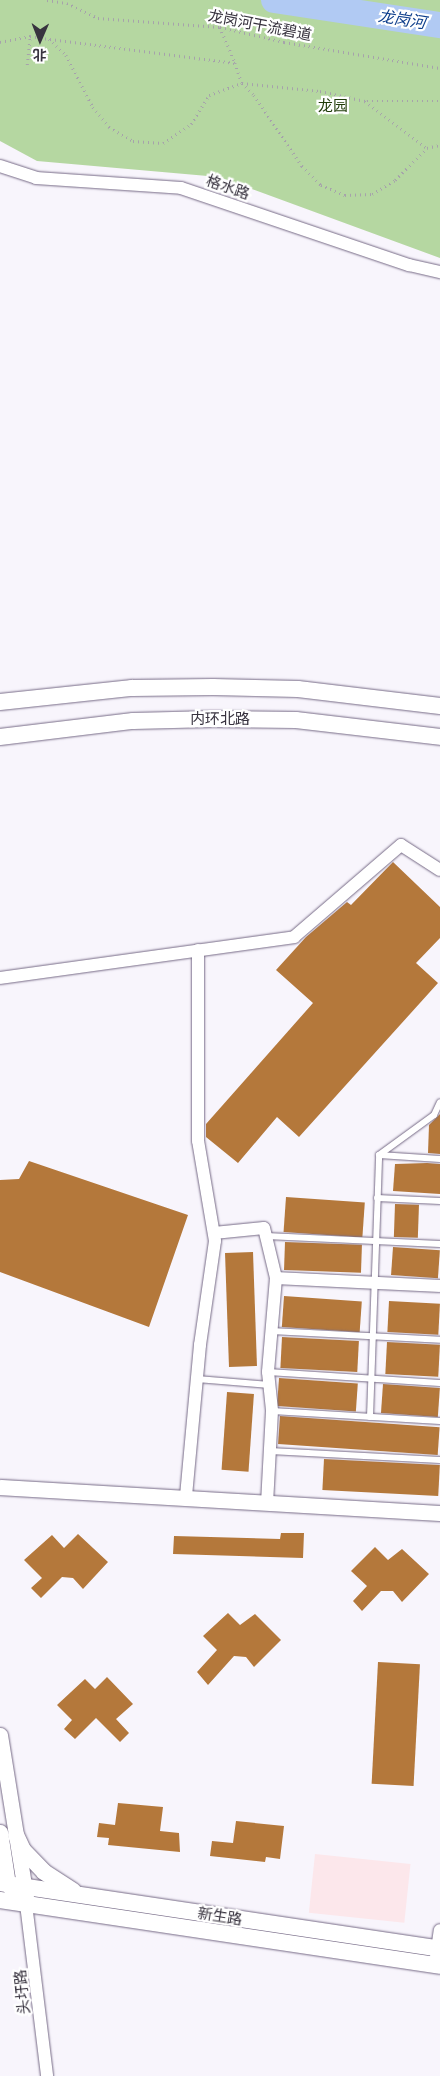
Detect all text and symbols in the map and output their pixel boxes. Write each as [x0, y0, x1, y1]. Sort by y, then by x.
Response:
street label: 龙岗河干流碧道 [207, 6, 313, 44]
water label: 龙岗河 [377, 6, 427, 32]
north arrow [15, 15, 65, 65]
text: 北 [33, 47, 47, 63]
park label: 龙园 [318, 97, 348, 115]
street label: 格水路 [204, 171, 252, 203]
street label: 内环北路 [190, 710, 250, 728]
street label: 新生路 [196, 1904, 244, 1928]
street label: 头圩路 [11, 1969, 33, 2015]

